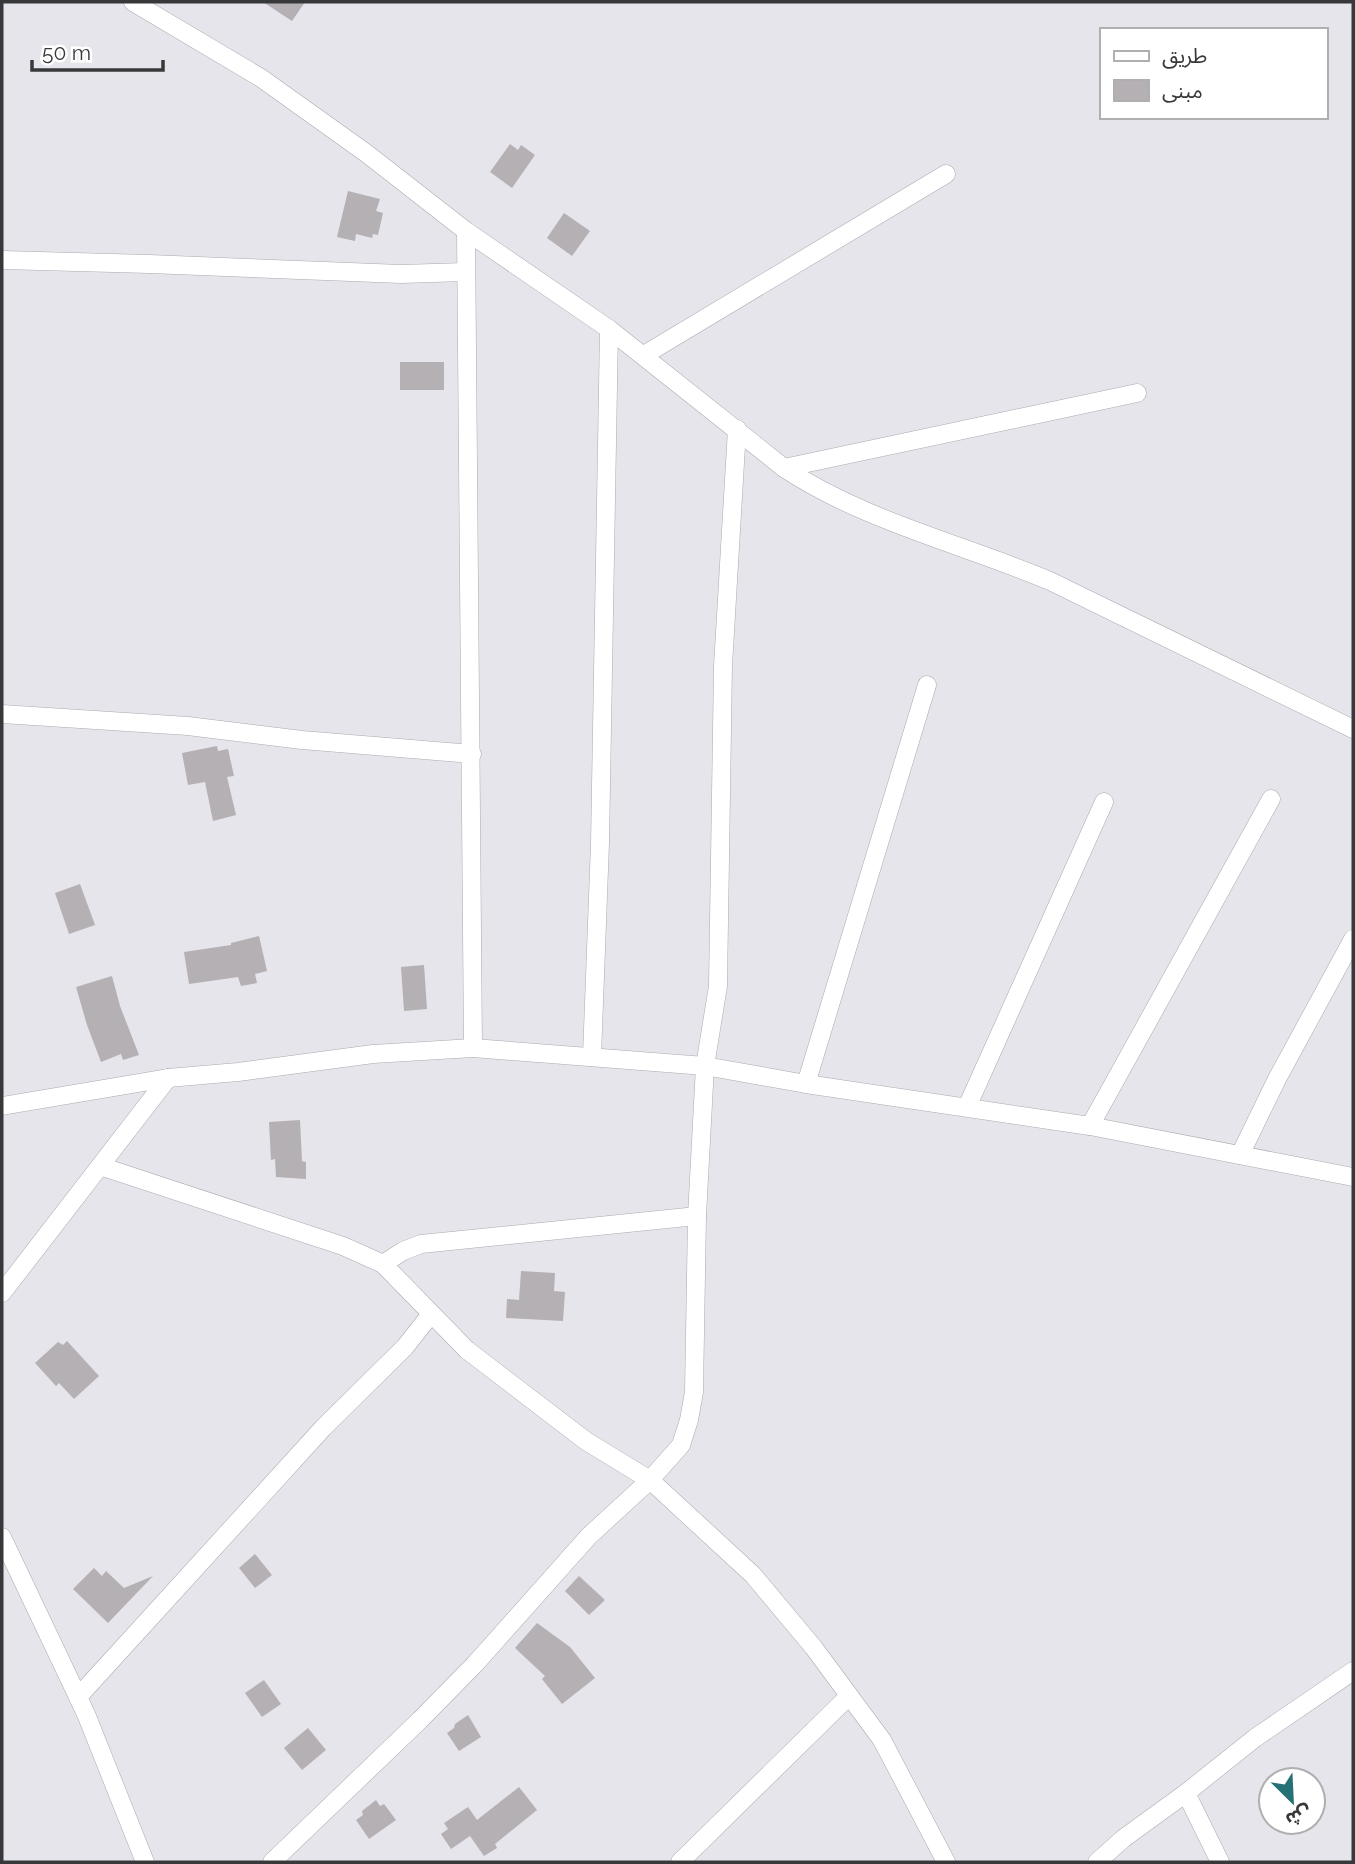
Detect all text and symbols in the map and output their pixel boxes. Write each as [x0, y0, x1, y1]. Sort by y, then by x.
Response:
scale bar [32, 28, 163, 72]
legend [1100, 28, 1327, 119]
text: 50 m [42, 40, 91, 65]
text: طريق [1162, 43, 1207, 69]
text: مبنى [1162, 78, 1203, 103]
north arrow [1257, 1766, 1327, 1836]
text: ش [1283, 1801, 1315, 1832]

